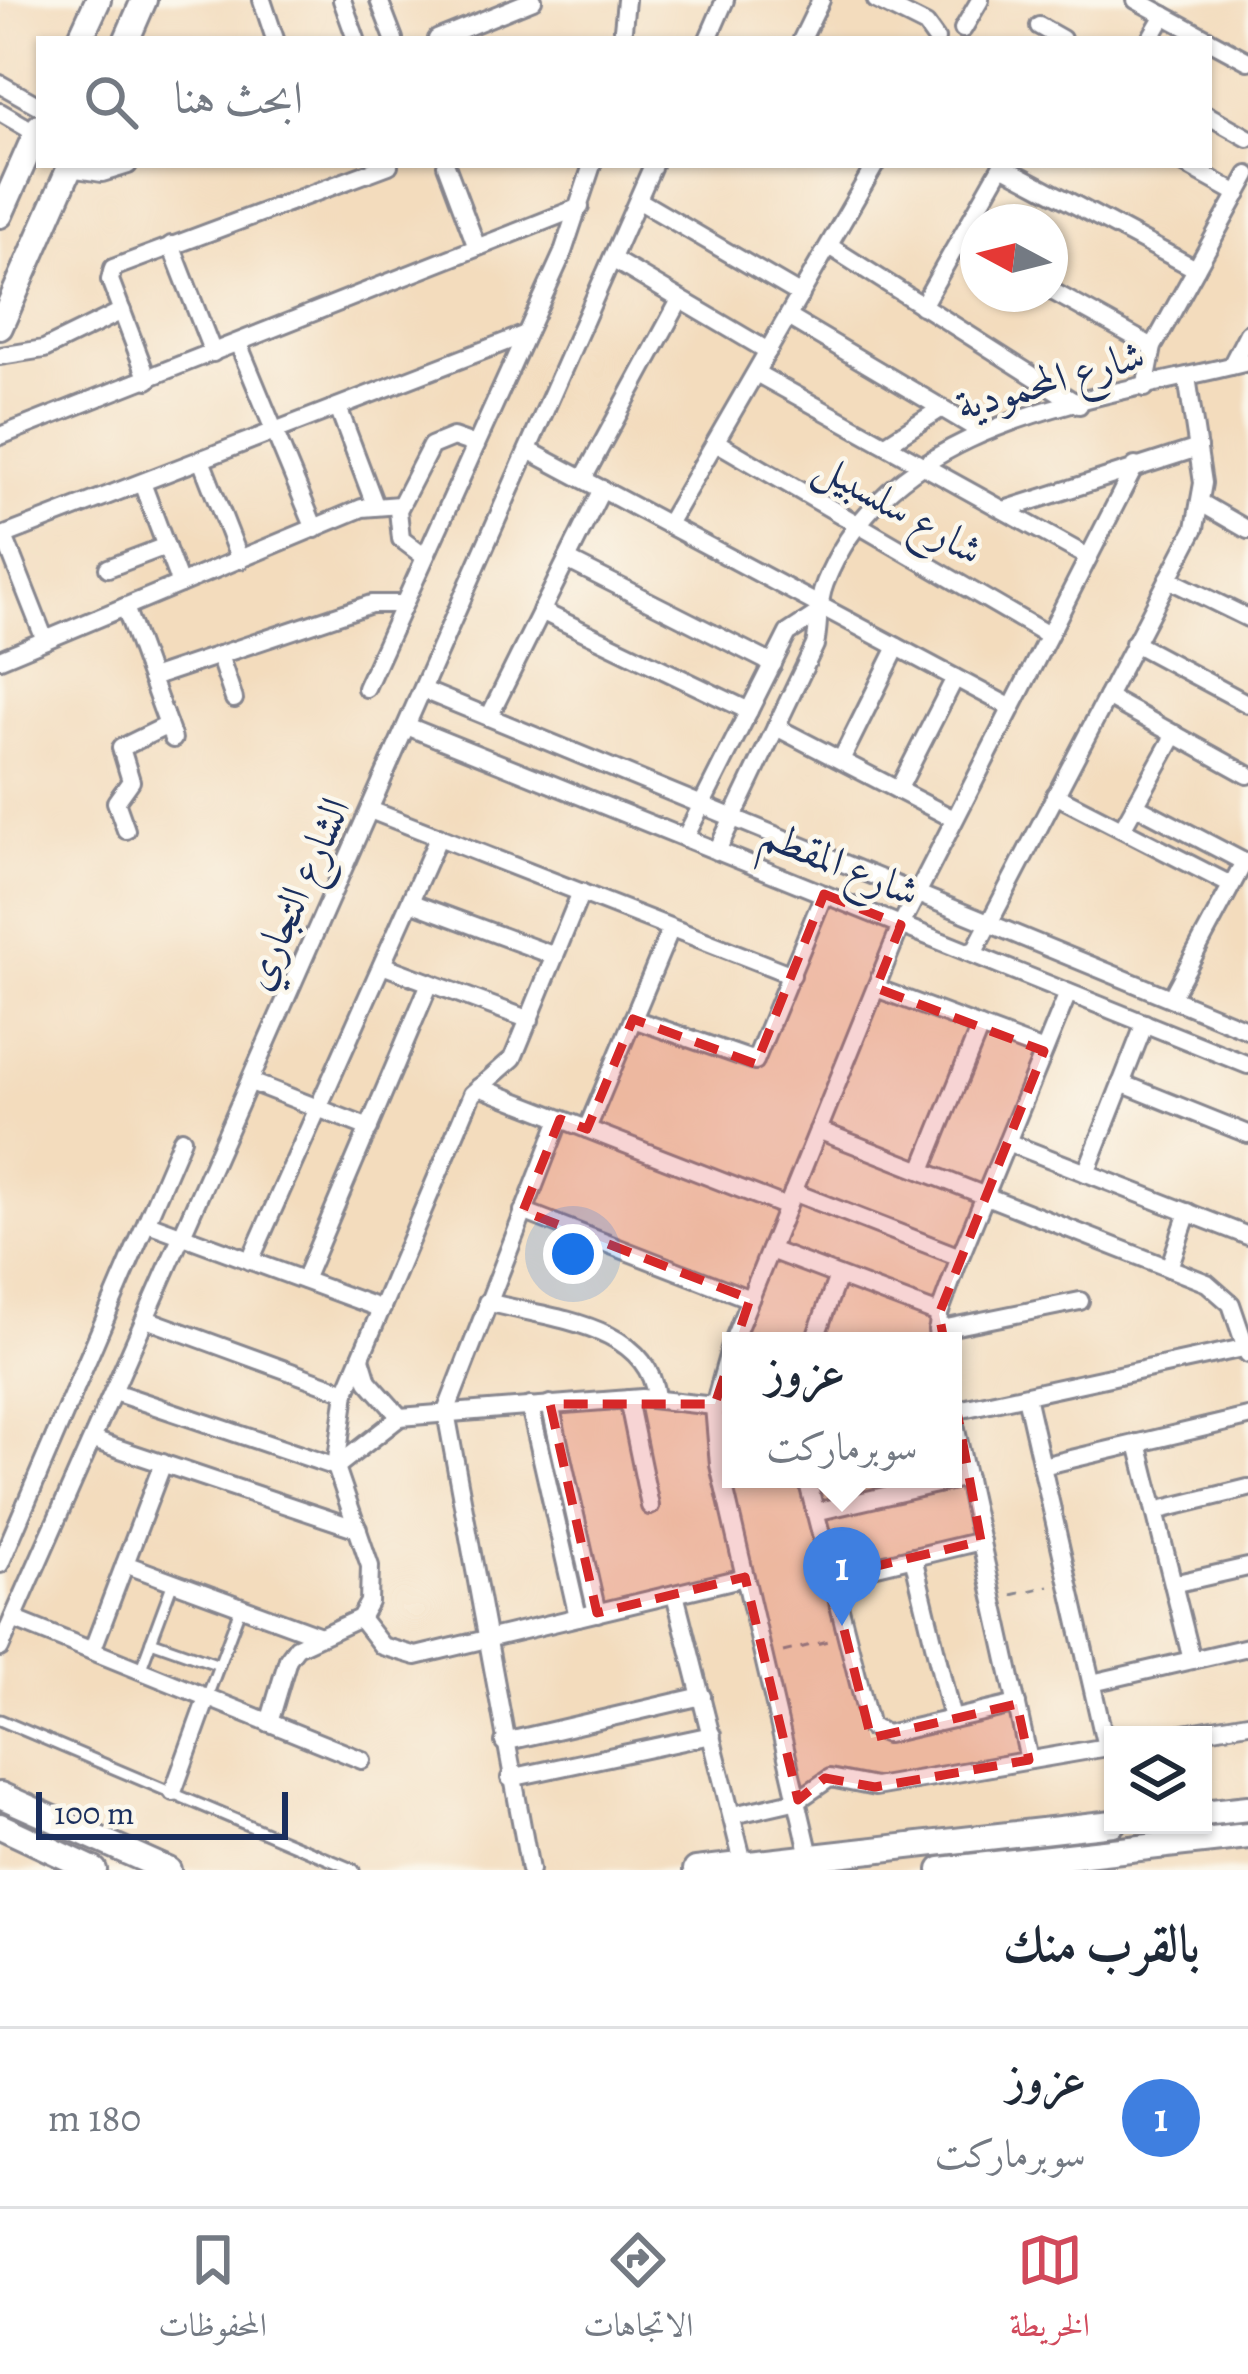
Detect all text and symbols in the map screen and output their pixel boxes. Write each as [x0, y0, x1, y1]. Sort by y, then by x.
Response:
search box [36, 36, 1212, 168]
text: ابحث هنا [174, 67, 303, 129]
icon: search [78, 69, 144, 135]
north arrow [960, 204, 1068, 312]
street label: شارع المحمودية [949, 325, 1153, 440]
street label: شارع سلسبيل [802, 437, 994, 584]
street label: الشارع التجاري [228, 788, 370, 1001]
street label: شارع المقطم [749, 805, 929, 930]
your location [543, 1224, 603, 1284]
popup [722, 1332, 962, 1488]
text: عزوز [766, 1341, 845, 1403]
text: سوبرماركت [766, 1420, 918, 1473]
pin: 1 [803, 1527, 881, 1626]
map controls [1104, 1726, 1212, 1834]
button: layers [1104, 1726, 1212, 1834]
scale bar [36, 1786, 288, 1839]
text: 100 m [54, 1790, 134, 1835]
text: بالقرب منك [1003, 1909, 1200, 1979]
text: عزوز [1007, 2048, 1086, 2110]
text: 180 m [48, 2091, 141, 2144]
text: 1 [1154, 2091, 1168, 2144]
text: سوبرماركت [935, 2127, 1086, 2180]
tab: المحفوظات [158, 2227, 267, 2357]
tab: الاتجاهات [583, 2227, 693, 2357]
tab: الخريطة [1010, 2227, 1090, 2357]

